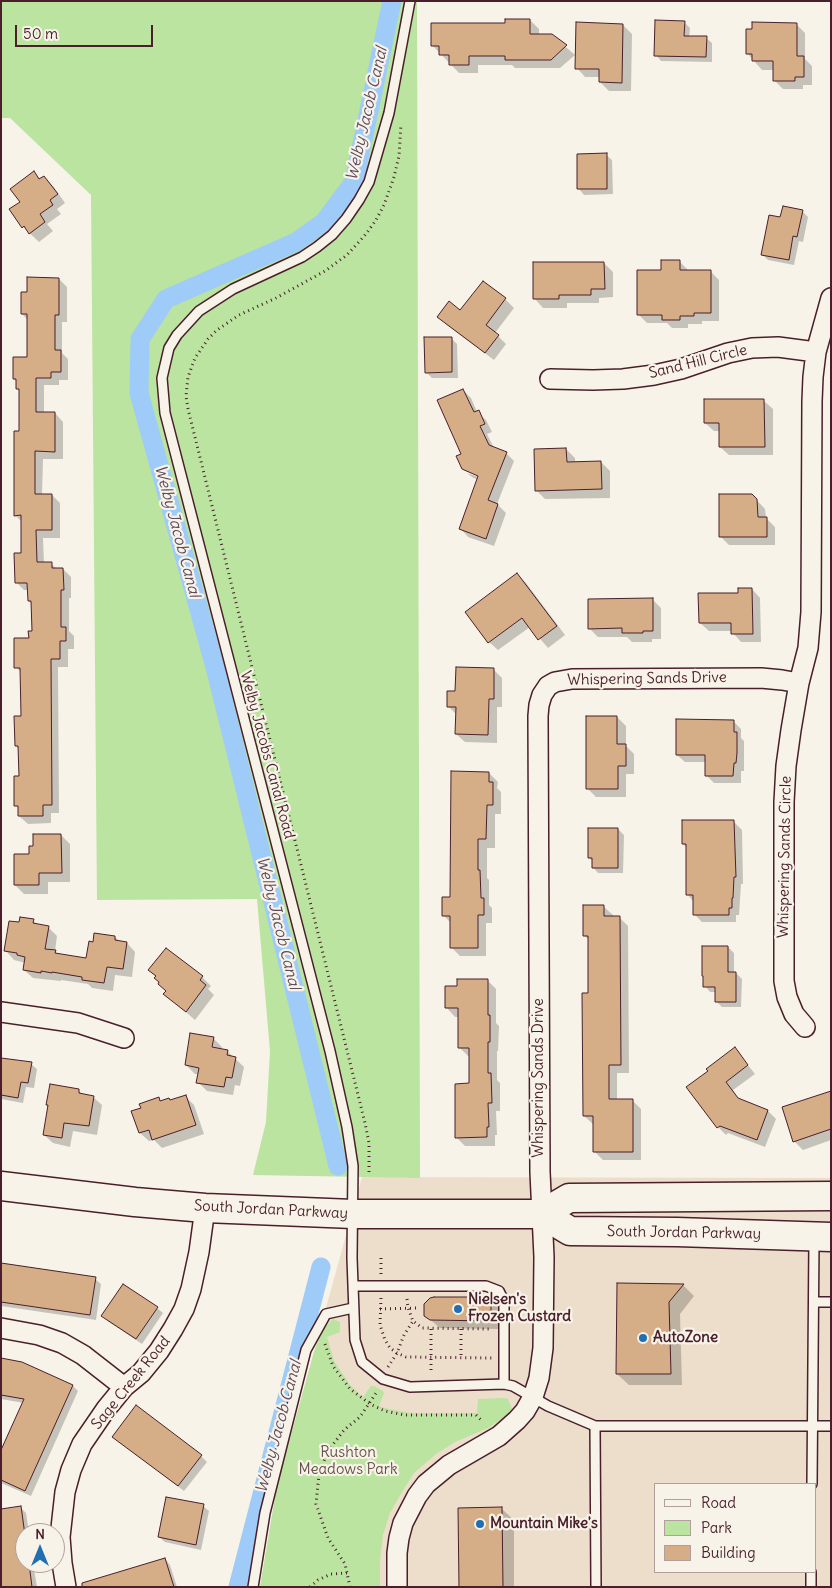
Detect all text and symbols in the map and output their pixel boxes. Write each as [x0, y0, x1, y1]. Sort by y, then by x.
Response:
scale bar [18, 15, 155, 47]
text: 50 m [23, 24, 58, 43]
water label: Welby Jacob Canal [342, 45, 392, 183]
street label: Sand Hill Circle [647, 341, 749, 383]
water label: Welby Jacob Canal [150, 463, 204, 599]
street label: Welby Jacobs Canal Road [236, 669, 298, 841]
street label: Whispering Sands Drive [567, 669, 727, 689]
street label: Whispering Sands Circle [775, 776, 795, 938]
water label: Welby Jacob Canal [252, 855, 304, 991]
street label: Whispering Sands Drive [530, 998, 548, 1158]
street label: South Jordan Parkway [194, 1197, 348, 1223]
street label: South Jordan Parkway [607, 1223, 761, 1243]
place label: Nielsen's Frozen Custard [468, 1291, 571, 1326]
marker: Nielsen's Frozen Custard [452, 1303, 464, 1315]
place label: AutoZone [653, 1329, 718, 1347]
marker: AutoZone [637, 1332, 649, 1344]
street label: Sage Creek Road [88, 1333, 174, 1433]
water label: Welby Jacob Canal [252, 1359, 306, 1495]
park label: Rushton Meadows Park [298, 1444, 398, 1479]
legend [654, 1483, 817, 1573]
text: Road [701, 1493, 736, 1512]
place label: Mountain Mike's [490, 1515, 598, 1533]
marker: Mountain Mike's [474, 1518, 486, 1530]
text: Park [701, 1518, 732, 1537]
north arrow [15, 1523, 65, 1573]
text: N [35, 1525, 45, 1543]
text: Building [701, 1543, 756, 1562]

